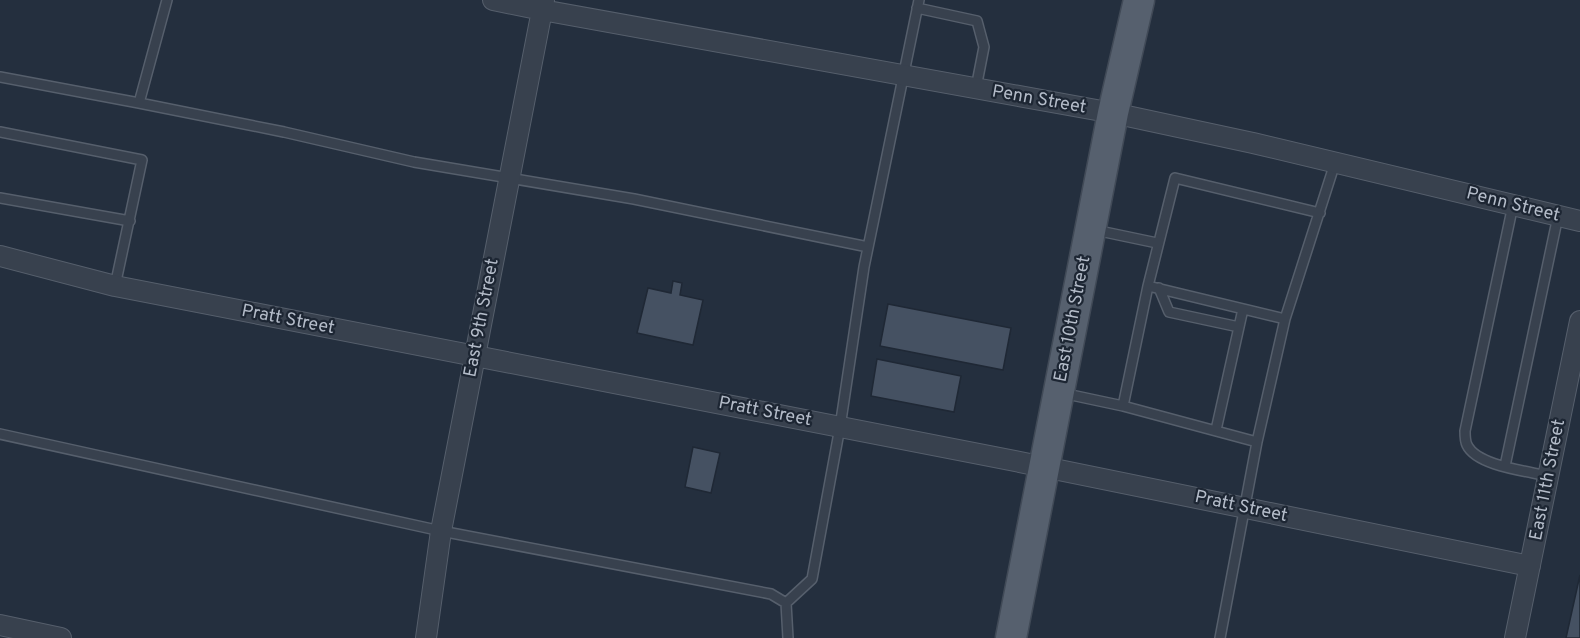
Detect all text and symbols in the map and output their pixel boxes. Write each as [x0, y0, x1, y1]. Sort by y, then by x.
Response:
street label: Penn Street [990, 80, 1088, 120]
street label: Penn Street [1464, 182, 1562, 228]
street label: East 10th Street [1049, 254, 1097, 384]
street label: East 9th Street [459, 257, 505, 379]
street label: Pratt Street [240, 300, 336, 340]
street label: Pratt Street [717, 392, 813, 432]
street label: East 11th Street [1525, 417, 1571, 543]
street label: Pratt Street [1192, 486, 1290, 528]

